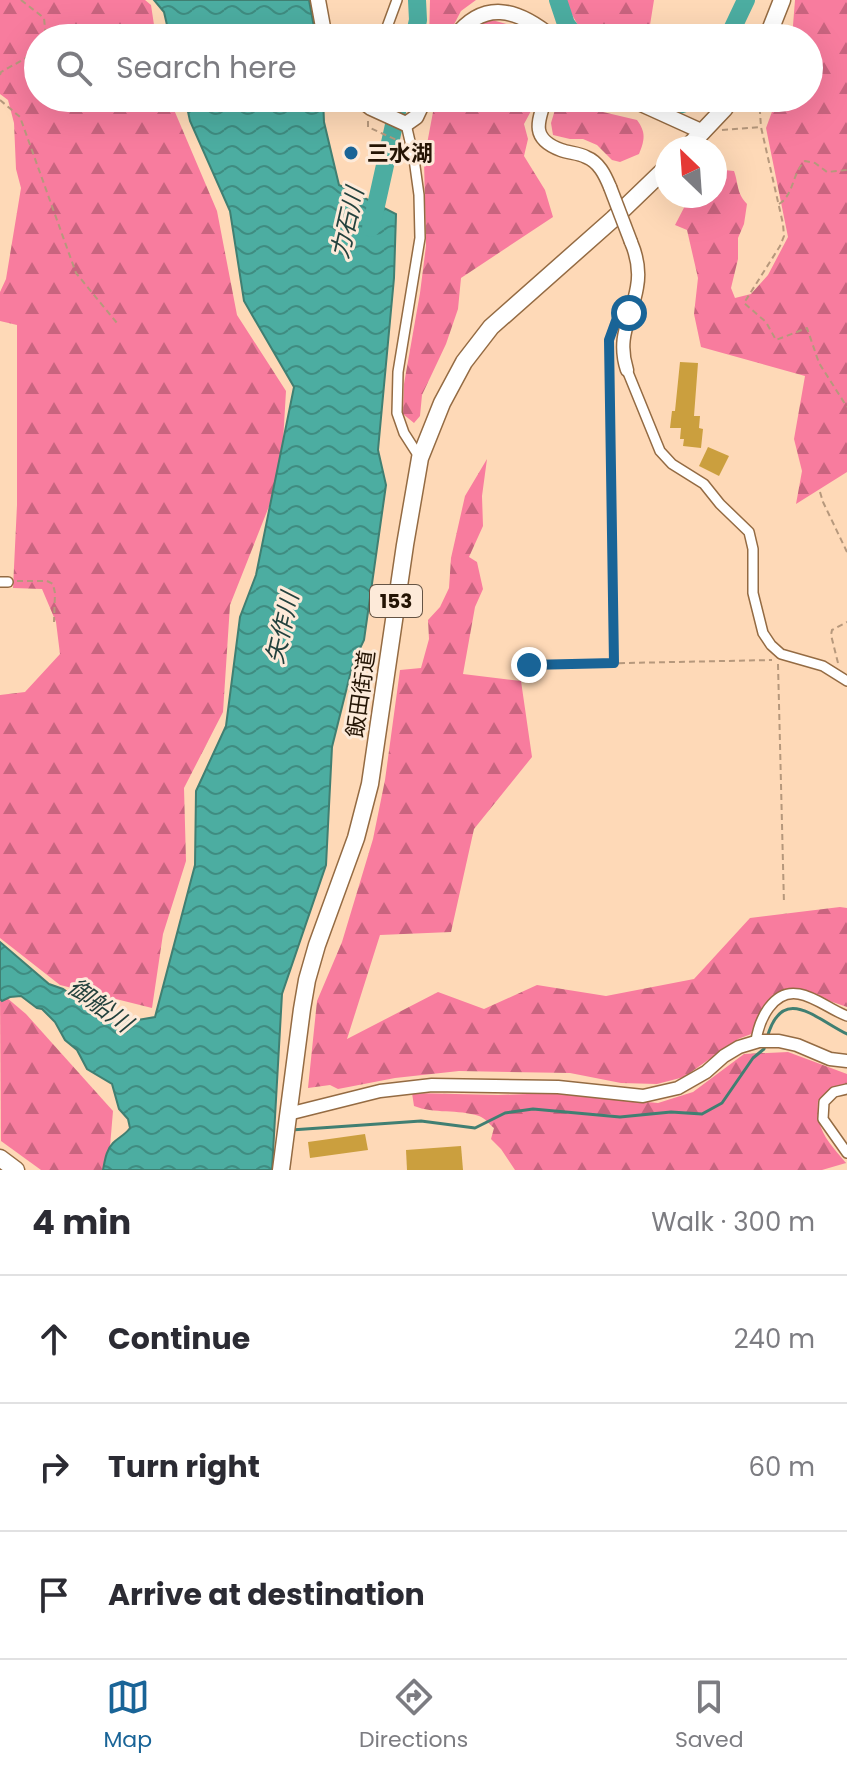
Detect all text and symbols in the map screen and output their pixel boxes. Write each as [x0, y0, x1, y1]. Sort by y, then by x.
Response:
search box [24, 24, 823, 112]
icon: search [52, 46, 96, 90]
text: Search here [116, 46, 297, 89]
north arrow [655, 136, 727, 208]
place label: 三水湖 [367, 138, 433, 169]
marker: 三水湖 [342, 144, 360, 162]
water label: 力石川 [323, 181, 372, 262]
route start [611, 295, 647, 331]
road number: 153 [370, 585, 422, 617]
water label: 矢作川 [258, 586, 307, 667]
route end [511, 647, 547, 683]
street label: 飯田街道 [340, 648, 382, 740]
water label: 御船川 [61, 970, 141, 1041]
text: 4 min [32, 1198, 131, 1246]
text: Walk · 300 m [651, 1204, 815, 1240]
icon: ahead [32, 1317, 76, 1361]
text: Continue [108, 1317, 250, 1360]
text: 240 m [734, 1321, 815, 1357]
icon: right [32, 1445, 76, 1489]
text: Turn right [108, 1445, 260, 1488]
text: 60 m [748, 1449, 815, 1485]
icon: arrive [32, 1573, 76, 1617]
text: Arrive at destination [108, 1573, 425, 1616]
tab: Map [103, 1675, 152, 1756]
tab: Directions [359, 1675, 468, 1756]
tab: Saved [675, 1675, 744, 1756]

